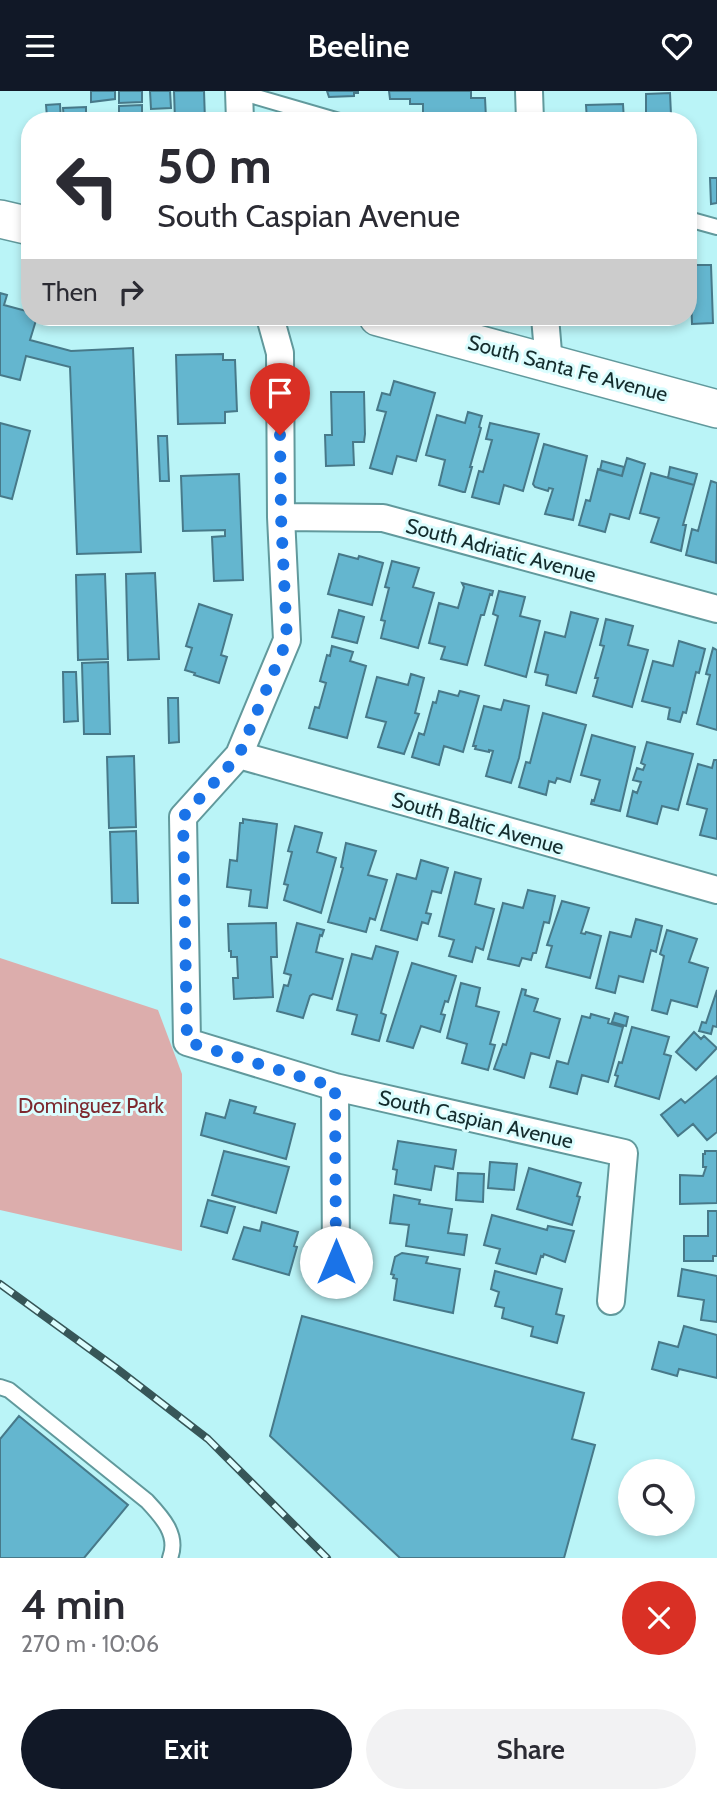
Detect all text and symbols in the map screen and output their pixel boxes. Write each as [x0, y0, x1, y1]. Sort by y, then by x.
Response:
text: Beeline [307, 26, 410, 65]
icon: menu [21, 27, 59, 65]
icon: heart [658, 27, 696, 65]
text: 50 m [157, 136, 272, 195]
icon: left [42, 140, 133, 231]
text: South Caspian Avenue [157, 196, 460, 235]
icon: right [112, 273, 150, 311]
text: Then [42, 276, 98, 308]
street label: South Santa Fe Avenue [465, 329, 671, 407]
pin [250, 363, 310, 435]
icon: arrive [261, 374, 299, 412]
street label: South Adriatic Avenue [403, 513, 599, 587]
street label: South Baltic Avenue [389, 786, 567, 860]
street label: South Caspian Avenue [376, 1084, 576, 1154]
park label: Dominguez Park [18, 1093, 165, 1118]
position arrow [299, 1225, 373, 1299]
map controls [618, 1459, 695, 1536]
button: search [618, 1459, 695, 1536]
text: 4 min [21, 1578, 125, 1630]
button: close [622, 1581, 696, 1655]
text: 270 m · 10:06 [21, 1630, 159, 1658]
button: Exit [21, 1709, 352, 1789]
button: Share [366, 1709, 696, 1789]

